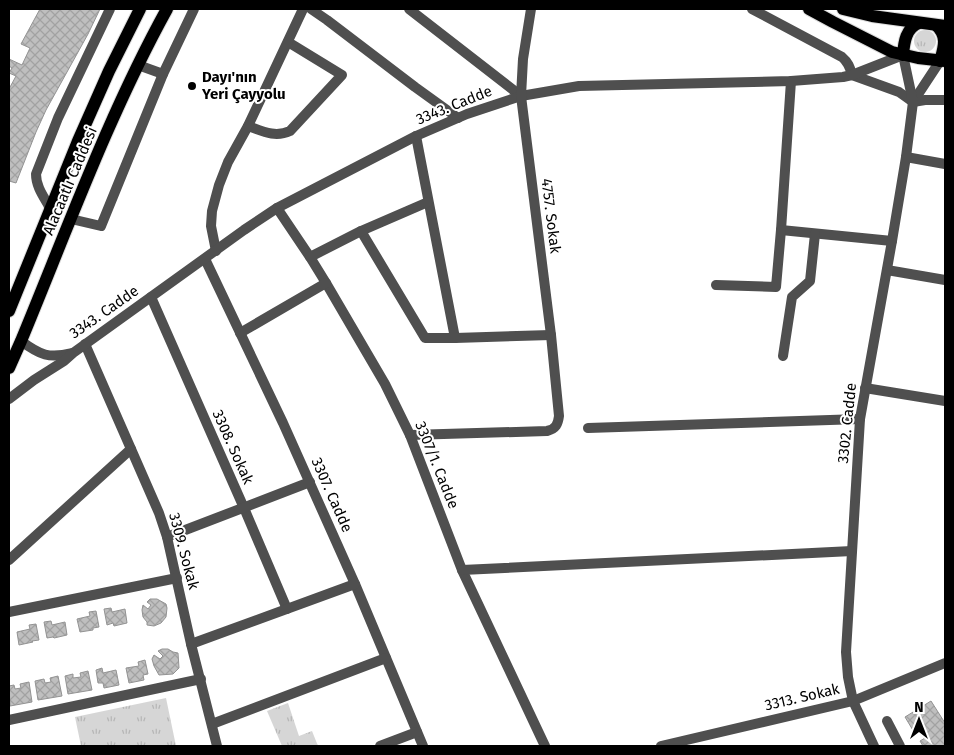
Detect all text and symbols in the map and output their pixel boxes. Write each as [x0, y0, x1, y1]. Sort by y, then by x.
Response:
place label: Dayı'nın Yeri Çayyolu [201, 68, 286, 104]
marker: Dayı'nın Yeri Çayyolu [186, 80, 198, 92]
street label: 3343. Cadde [413, 82, 495, 128]
street label: Alacaatlı Caddesi [39, 124, 101, 238]
street label: 4757. Sokak [537, 177, 565, 255]
street label: 3343. Cadde [66, 282, 142, 342]
street label: 3302. Cadde [834, 382, 860, 464]
street label: 3308. Sokak [209, 407, 257, 487]
street label: 3307/1. Cadde [411, 419, 463, 511]
street label: 3307. Cadde [308, 455, 356, 535]
street label: 3309. Sokak [165, 511, 203, 592]
street label: 3313. Sokak [763, 680, 842, 714]
north arrow [894, 695, 944, 745]
text: N [914, 699, 924, 716]

